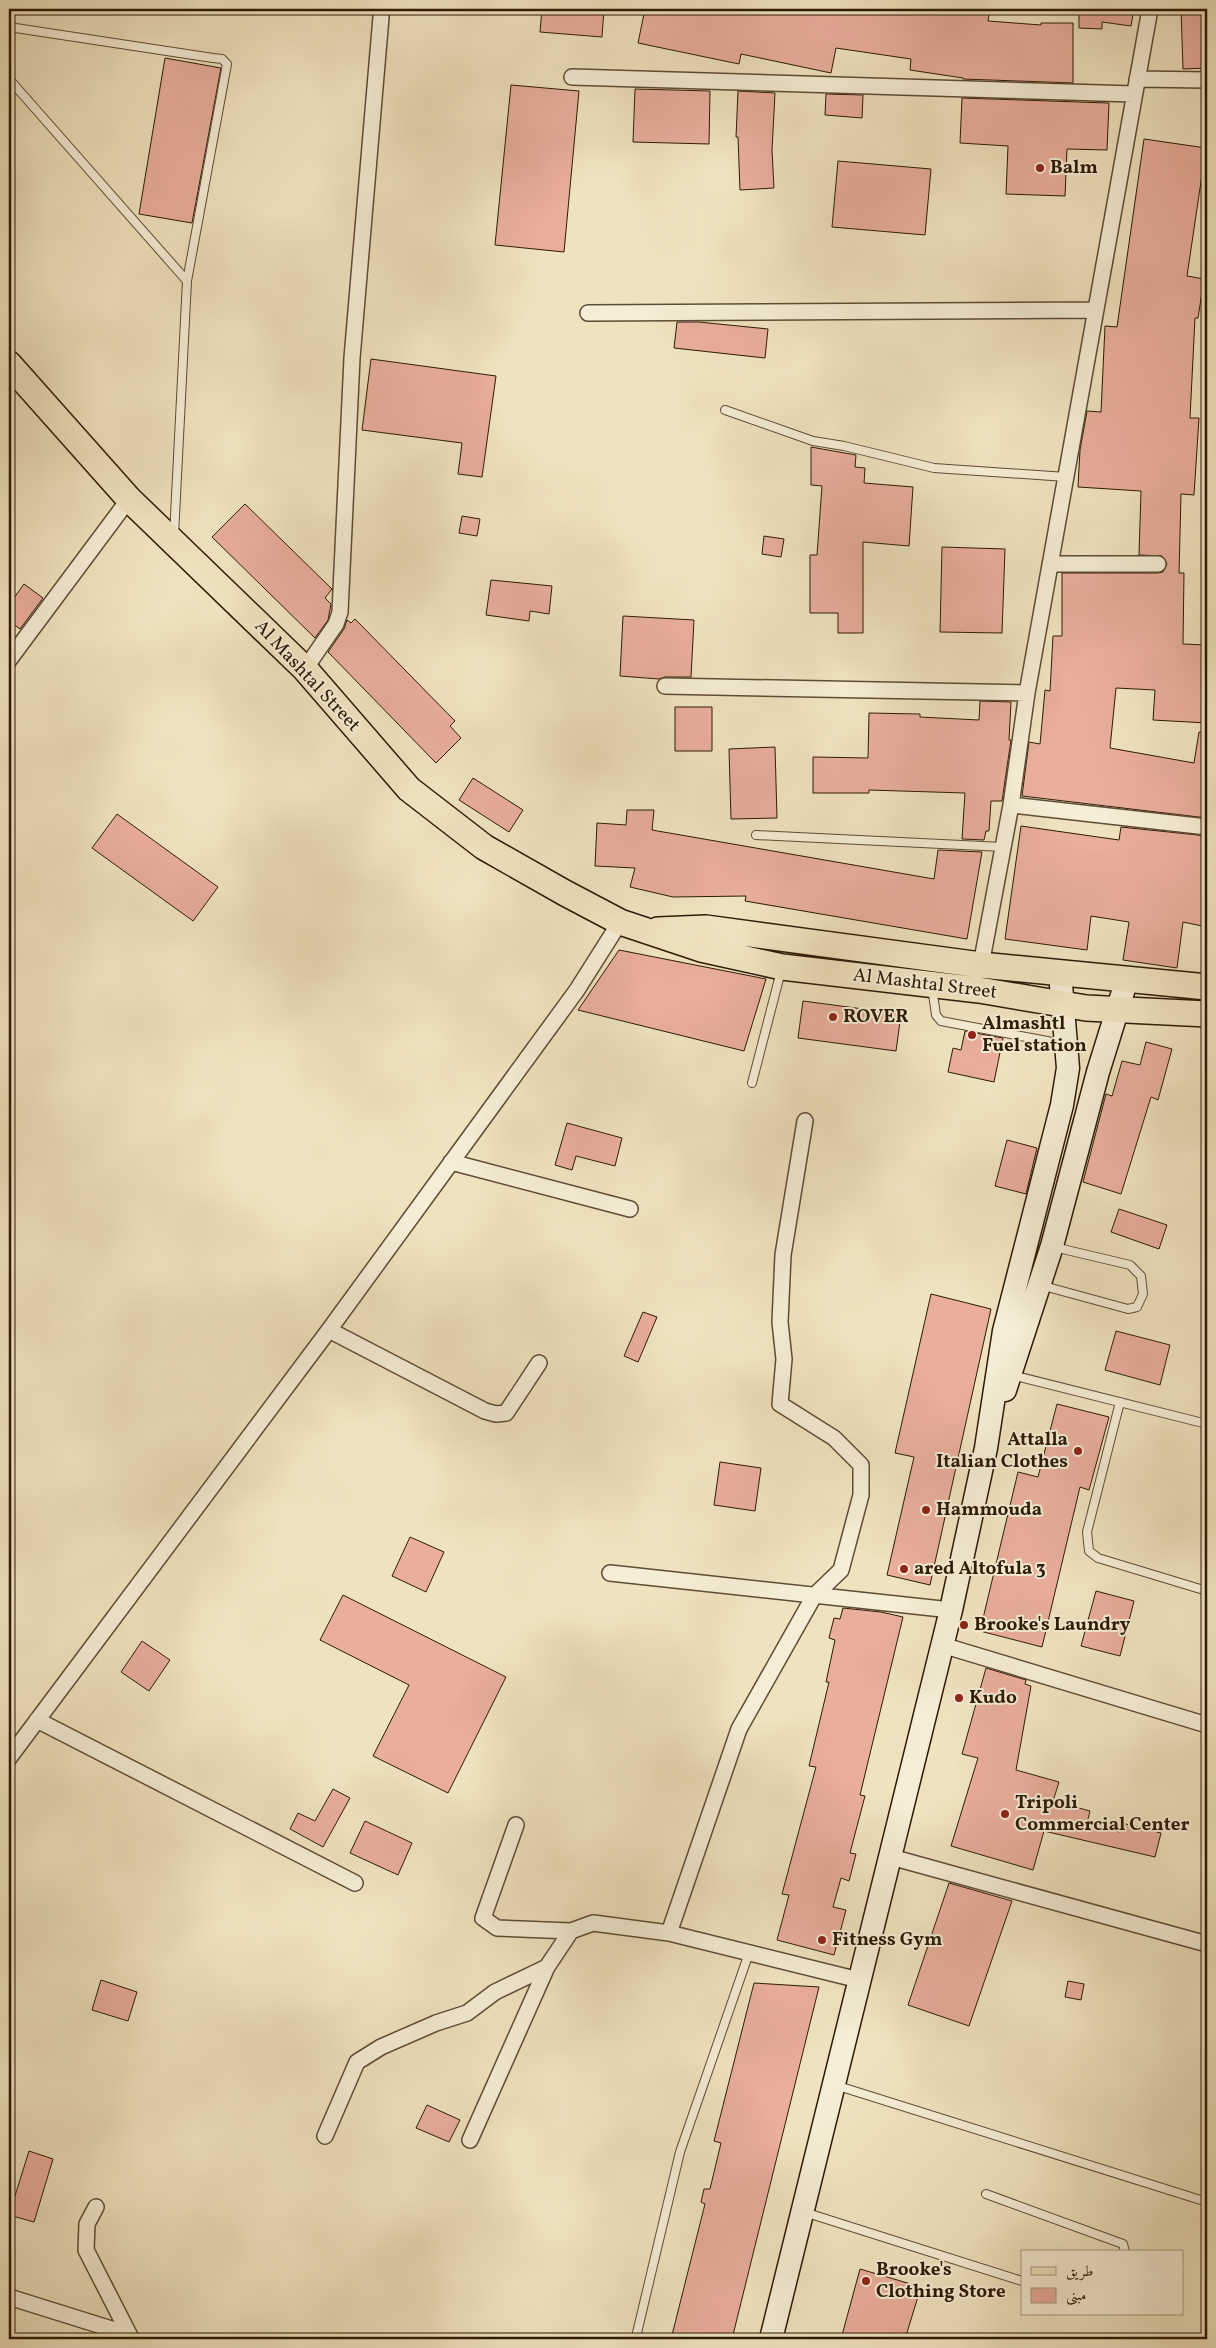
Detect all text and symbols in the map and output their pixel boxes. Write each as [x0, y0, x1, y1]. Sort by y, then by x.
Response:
place label: Balm [1050, 155, 1098, 181]
marker: Balm [1034, 162, 1046, 174]
street label: Al Mashtal Street [248, 614, 366, 738]
street label: Al Mashtal Street [852, 962, 999, 1006]
place label: ROVER [843, 1004, 908, 1030]
marker: ROVER [827, 1011, 839, 1023]
place label: Almashtl Fuel station [982, 1011, 1087, 1059]
marker: Almashtl Fuel station [966, 1029, 978, 1041]
place label: Attalla Italian Clothes [936, 1427, 1068, 1475]
marker: Attalla Italian Clothes [1072, 1445, 1084, 1457]
place label: Hammouda [936, 1497, 1042, 1523]
marker: Hammouda [920, 1504, 932, 1516]
place label: ared Altofula 3 [914, 1556, 1046, 1582]
marker: ared Altofula 3 [898, 1563, 910, 1575]
place label: Brooke's Laundry [974, 1612, 1131, 1638]
marker: Brooke's Laundry [958, 1619, 970, 1631]
place label: Kudo [969, 1685, 1017, 1711]
marker: Kudo [953, 1692, 965, 1704]
place label: Tripoli Commercial Center [1015, 1790, 1189, 1838]
marker: Tripoli Commercial Center [999, 1808, 1011, 1820]
place label: Fitness Gym [832, 1927, 942, 1953]
marker: Fitness Gym [816, 1934, 828, 1946]
legend [1021, 2250, 1184, 2316]
place label: Brooke's Clothing Store [876, 2257, 1006, 2305]
text: طريق [1066, 2262, 1093, 2283]
marker: Brooke's Clothing Store [860, 2275, 872, 2287]
text: مبنى [1066, 2286, 1086, 2307]

